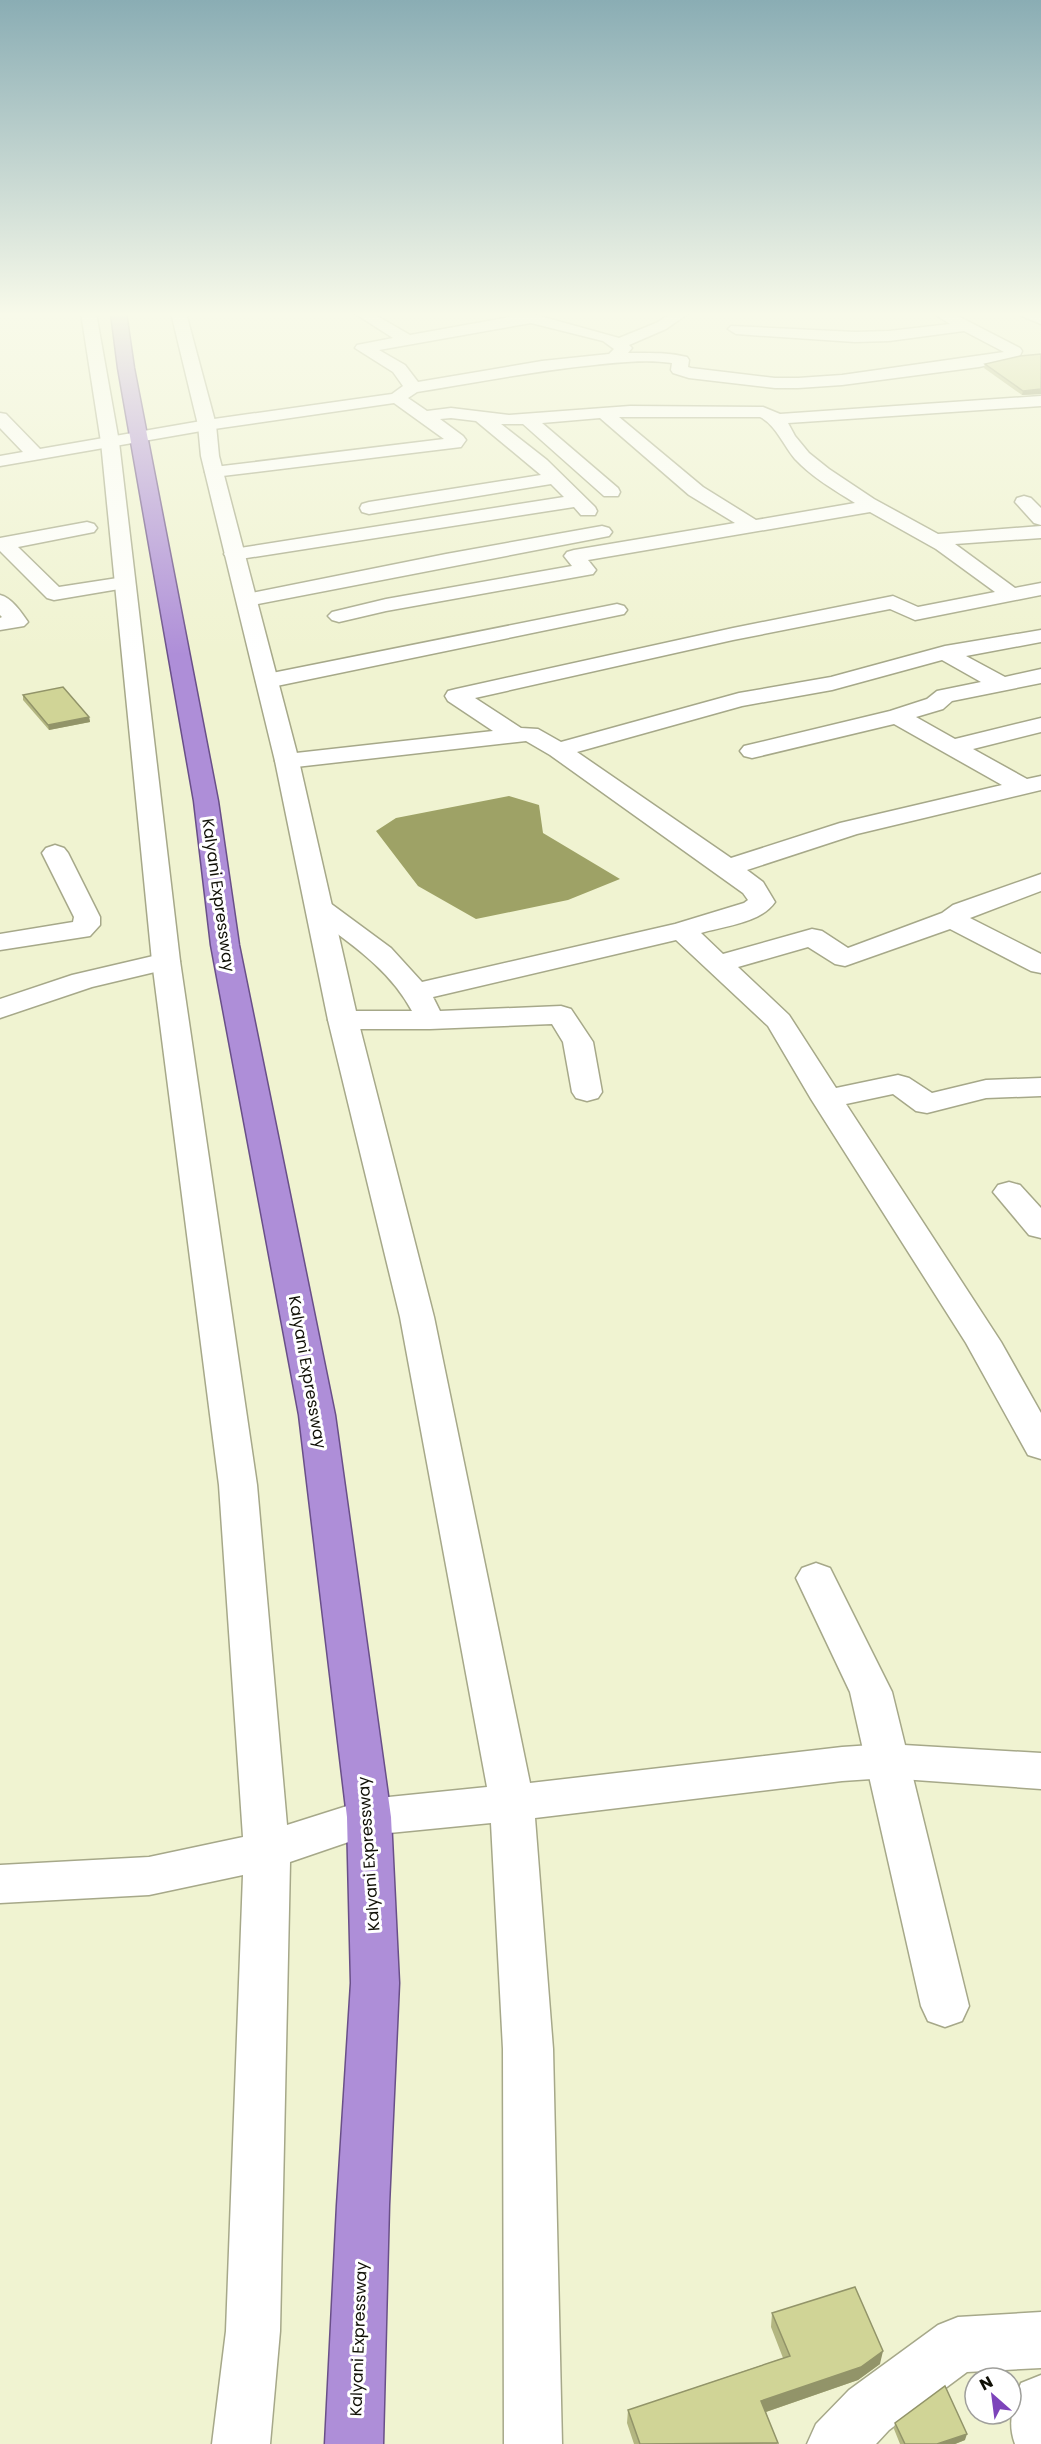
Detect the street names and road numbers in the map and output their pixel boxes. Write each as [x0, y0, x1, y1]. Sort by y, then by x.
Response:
street label: Kalyani Expressway [196, 817, 241, 973]
street label: Kalyani Expressway [283, 1294, 332, 1450]
street label: Kalyani Expressway [352, 1776, 385, 1932]
street label: Kalyani Expressway [344, 2261, 373, 2417]

